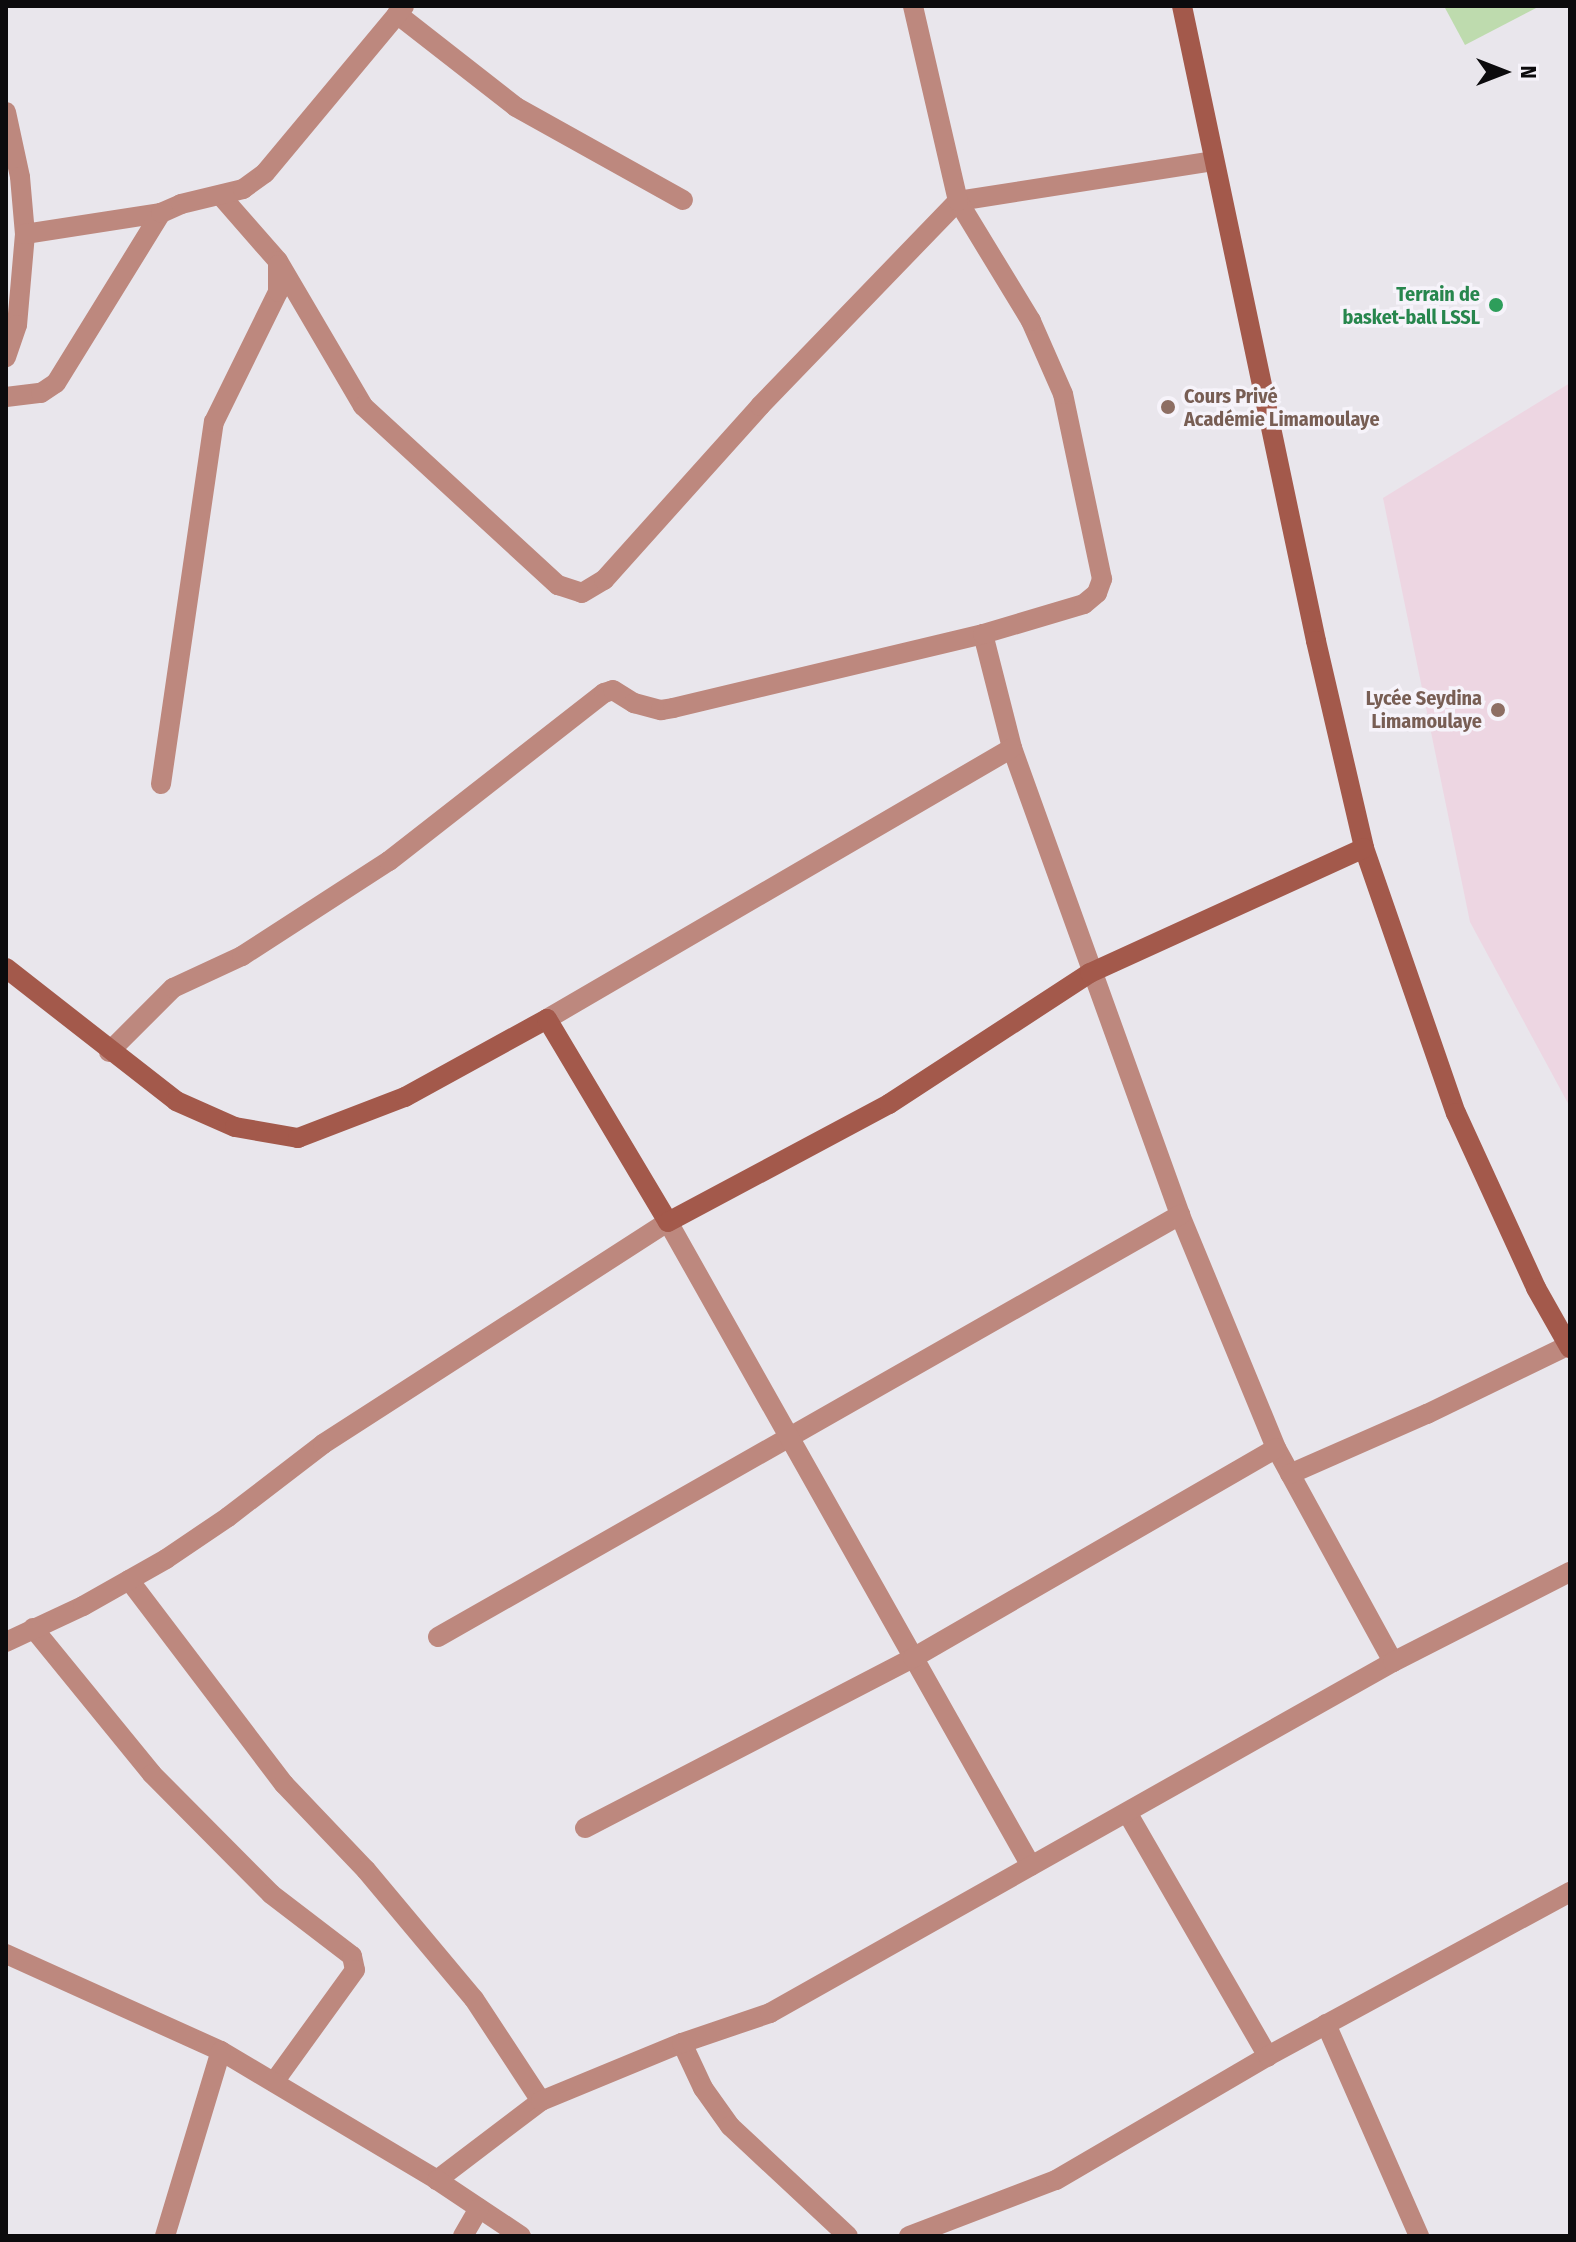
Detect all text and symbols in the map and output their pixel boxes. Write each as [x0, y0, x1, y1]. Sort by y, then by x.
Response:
north arrow [1464, 32, 1544, 112]
text: N [1515, 65, 1542, 79]
place label: Terrain de basket-ball LSSL [1342, 282, 1480, 329]
marker: Terrain de basket-ball LSSL [1487, 296, 1505, 314]
place label: Cours Privé Académie Limamoulaye [1184, 384, 1380, 431]
marker: Cours Privé Académie Limamoulaye [1159, 398, 1177, 416]
place label: Lycée Seydina Limamoulaye [1366, 686, 1482, 733]
marker: Lycée Seydina Limamoulaye [1489, 701, 1507, 719]

